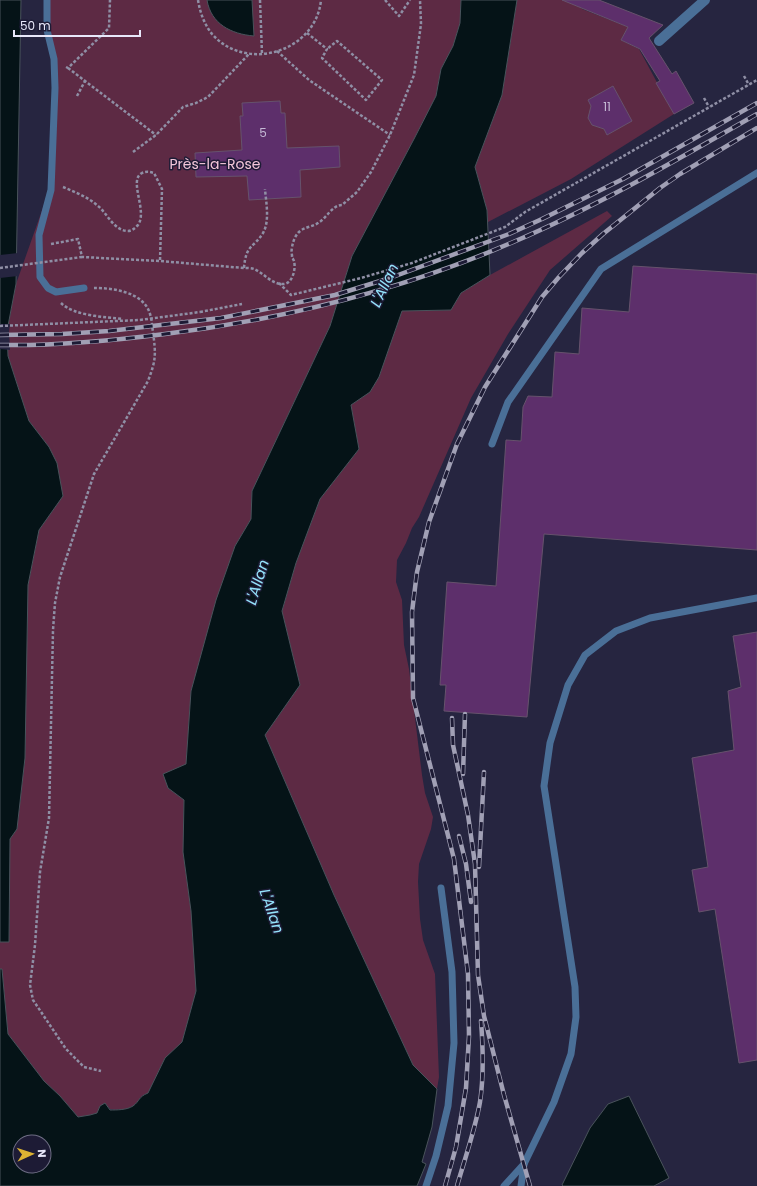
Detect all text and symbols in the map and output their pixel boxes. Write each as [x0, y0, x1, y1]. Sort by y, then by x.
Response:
scale bar [14, 12, 140, 38]
text: 50 m [20, 17, 51, 34]
house number: 11 [603, 98, 611, 115]
house number: 5 [259, 124, 267, 141]
park label: Près-la-Rose [169, 154, 261, 174]
water label: L'Allan [365, 260, 403, 310]
water label: L'Allan [240, 557, 274, 607]
water label: L'Allan [255, 886, 289, 936]
north arrow [12, 1134, 52, 1174]
text: N [34, 1149, 50, 1158]

